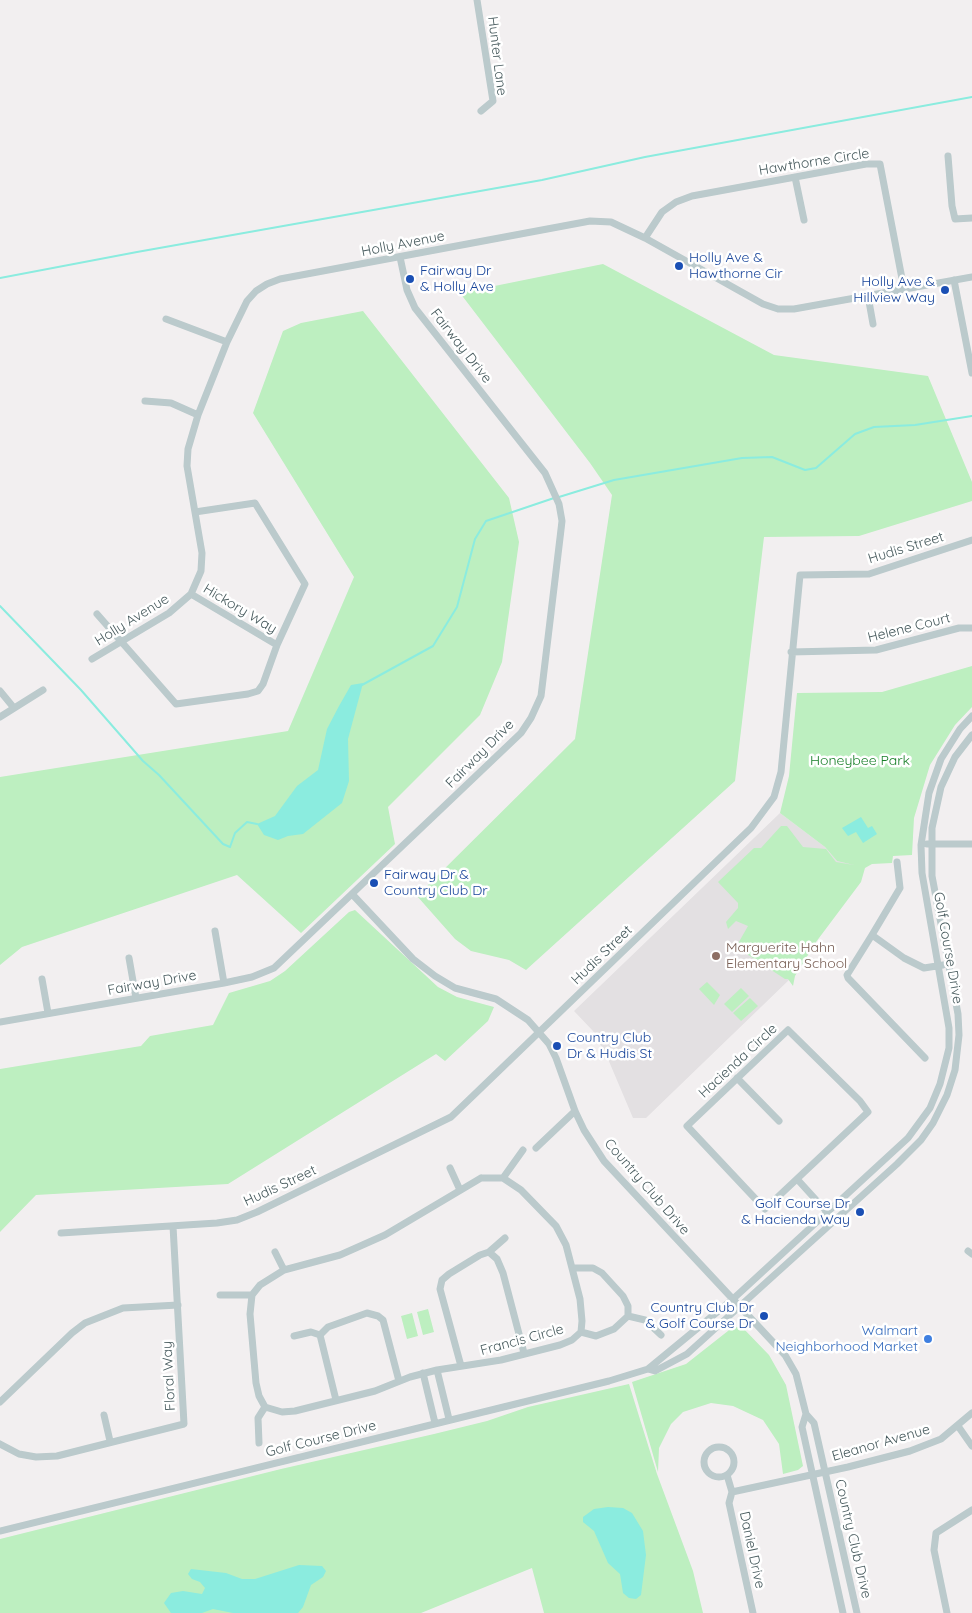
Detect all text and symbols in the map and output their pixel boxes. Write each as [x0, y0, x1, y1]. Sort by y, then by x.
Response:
street label: Hunter Lane [484, 15, 510, 97]
street label: Hawthorne Circle [758, 145, 870, 179]
street label: Holly Avenue [360, 228, 446, 260]
place label: Holly Ave & Hawthorne Cir [689, 250, 783, 282]
marker: Holly Ave & Hawthorne Cir [673, 260, 685, 272]
place label: Fairway Dr & Holly Ave [420, 263, 494, 296]
marker: Fairway Dr & Holly Ave [404, 273, 416, 285]
place label: Holly Ave & Hillview Way [853, 274, 935, 306]
marker: Holly Ave & Hillview Way [939, 284, 951, 296]
street label: Fairway Drive [427, 305, 495, 387]
street label: Hudis Street [866, 529, 946, 567]
street label: Hickory Way [200, 580, 280, 638]
street label: Holly Avenue [92, 591, 172, 649]
street label: Helene Court [866, 610, 952, 646]
street label: Fairway Drive [442, 716, 518, 792]
park label: Honeybee Park [810, 753, 910, 769]
place label: Fairway Dr & Country Club Dr [384, 867, 488, 900]
marker: Fairway Dr & Country Club Dr [368, 877, 380, 889]
street label: Golf Course Drive [930, 891, 966, 1005]
street label: Hudis Street [568, 922, 636, 988]
place label: Marguerite Hahn Elementary School [726, 940, 847, 972]
marker: Marguerite Hahn Elementary School [710, 950, 722, 962]
street label: Fairway Drive [106, 967, 198, 999]
street label: Hacienda Circle [695, 1020, 781, 1102]
place label: Country Club Dr & Hudis St [567, 1030, 652, 1062]
marker: Country Club Dr & Hudis St [551, 1040, 563, 1052]
street label: Country Club Drive [601, 1136, 693, 1238]
street label: Hudis Street [241, 1162, 319, 1210]
place label: Golf Course Dr & Hacienda Way [741, 1196, 850, 1228]
marker: Golf Course Dr & Hacienda Way [854, 1206, 866, 1218]
place label: Country Club Dr & Golf Course Dr [646, 1300, 754, 1332]
marker: Country Club Dr & Golf Course Dr [758, 1310, 770, 1322]
street label: Francis Circle [478, 1321, 566, 1359]
place label: Walmart Neighborhood Market [775, 1323, 918, 1355]
marker: Walmart Neighborhood Market [922, 1333, 934, 1345]
street label: Floral Way [159, 1341, 179, 1411]
street label: Golf Course Drive [264, 1417, 378, 1461]
street label: Eleanor Avenue [830, 1421, 932, 1465]
street label: Country Club Drive [831, 1478, 875, 1600]
street label: Daniel Drive [736, 1510, 768, 1590]

